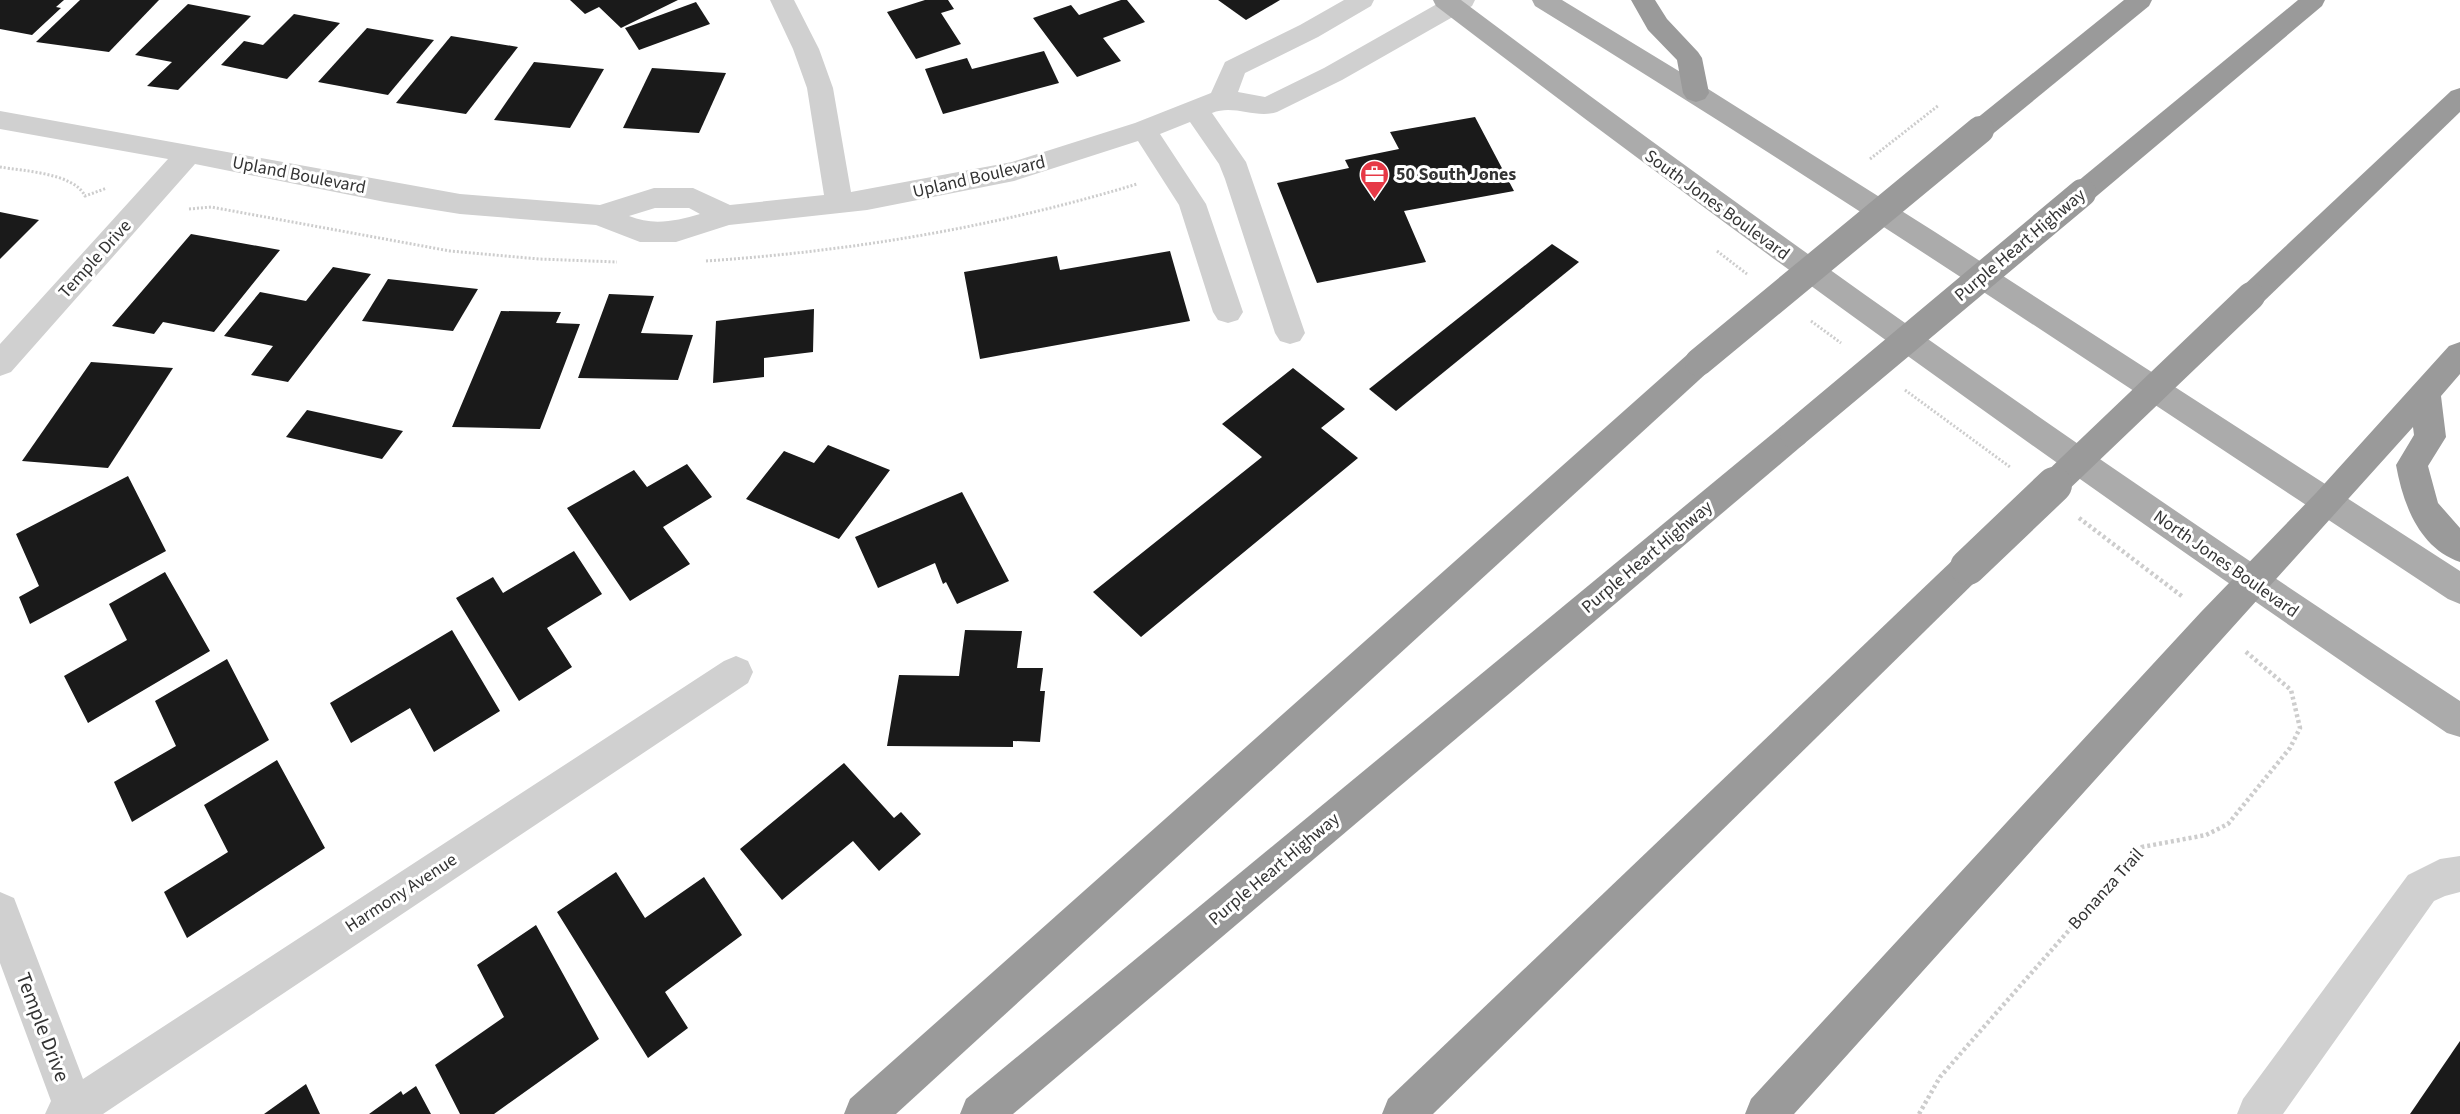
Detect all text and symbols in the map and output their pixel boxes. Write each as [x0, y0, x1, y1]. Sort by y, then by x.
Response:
street label: South Jones Boulevard [1639, 144, 1795, 266]
street label: Upland Boulevard [230, 150, 368, 200]
street label: Upland Boulevard [910, 150, 1048, 204]
office icon: 50 South Jones [1359, 158, 1391, 200]
place label: 50 South Jones [1396, 162, 1516, 187]
street label: Purple Heart Highway [1949, 182, 2091, 307]
street label: Temple Drive [53, 214, 137, 304]
street label: Purple Heart Highway [1576, 494, 1718, 619]
street label: North Jones Boulevard [2148, 504, 2304, 624]
street label: Purple Heart Highway [1203, 806, 1345, 931]
street label: Bonanza Trail [2063, 843, 2149, 935]
street label: Harmony Avenue [340, 847, 462, 939]
street label: Temple Drive [8, 968, 78, 1086]

